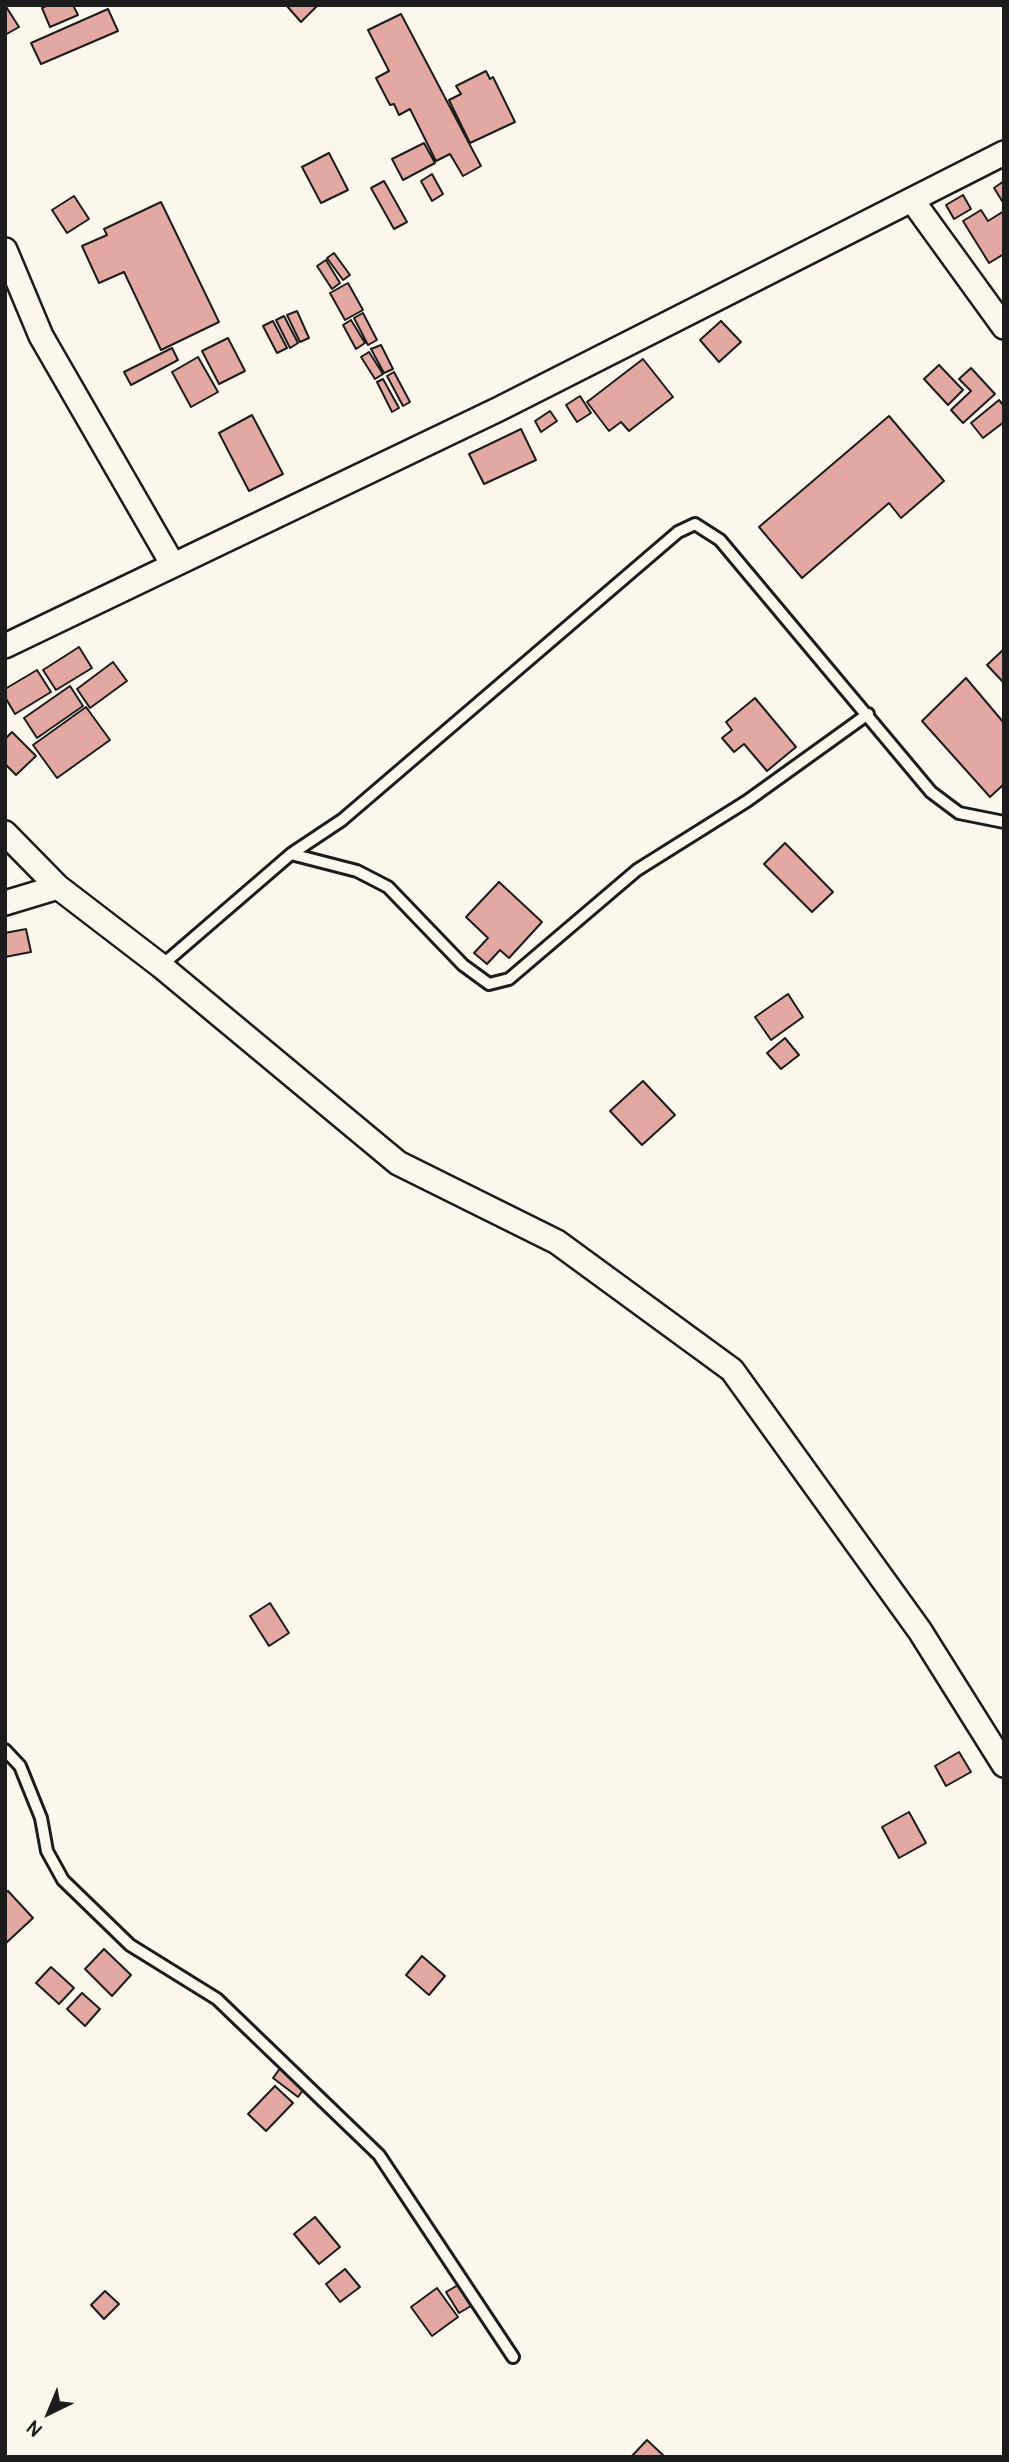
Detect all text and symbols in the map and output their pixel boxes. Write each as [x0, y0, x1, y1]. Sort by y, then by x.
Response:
north arrow [14, 2378, 84, 2448]
text: N [22, 2415, 48, 2442]

